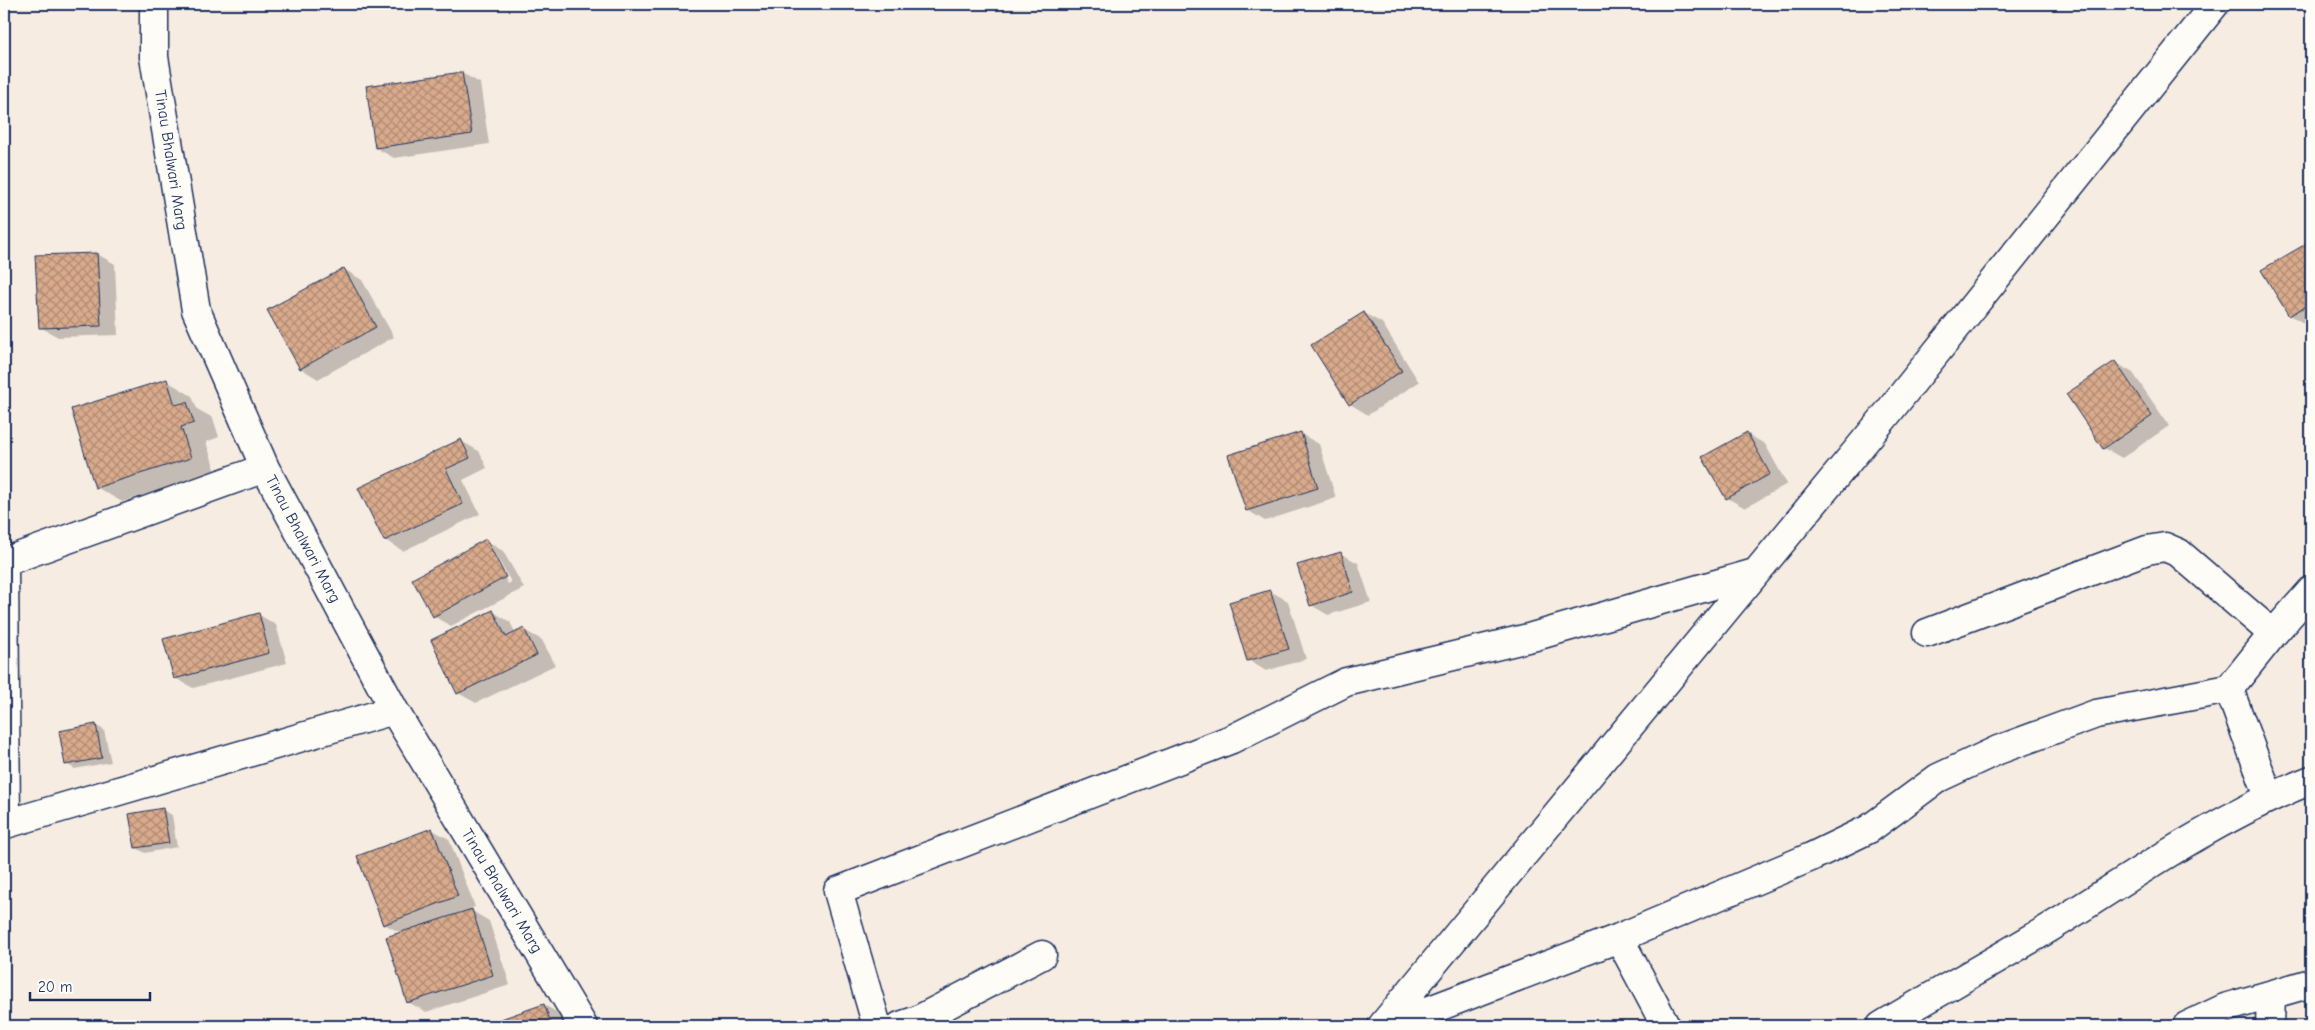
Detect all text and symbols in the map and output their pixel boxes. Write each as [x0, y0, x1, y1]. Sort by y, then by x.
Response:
street label: Tinau Bhalwari Marg [151, 89, 191, 231]
street label: Tinau Bhalwari Marg [262, 472, 344, 606]
street label: Tinau Bhalwari Marg [458, 826, 546, 956]
scale bar [30, 970, 150, 1002]
text: 20 m [38, 978, 72, 996]

